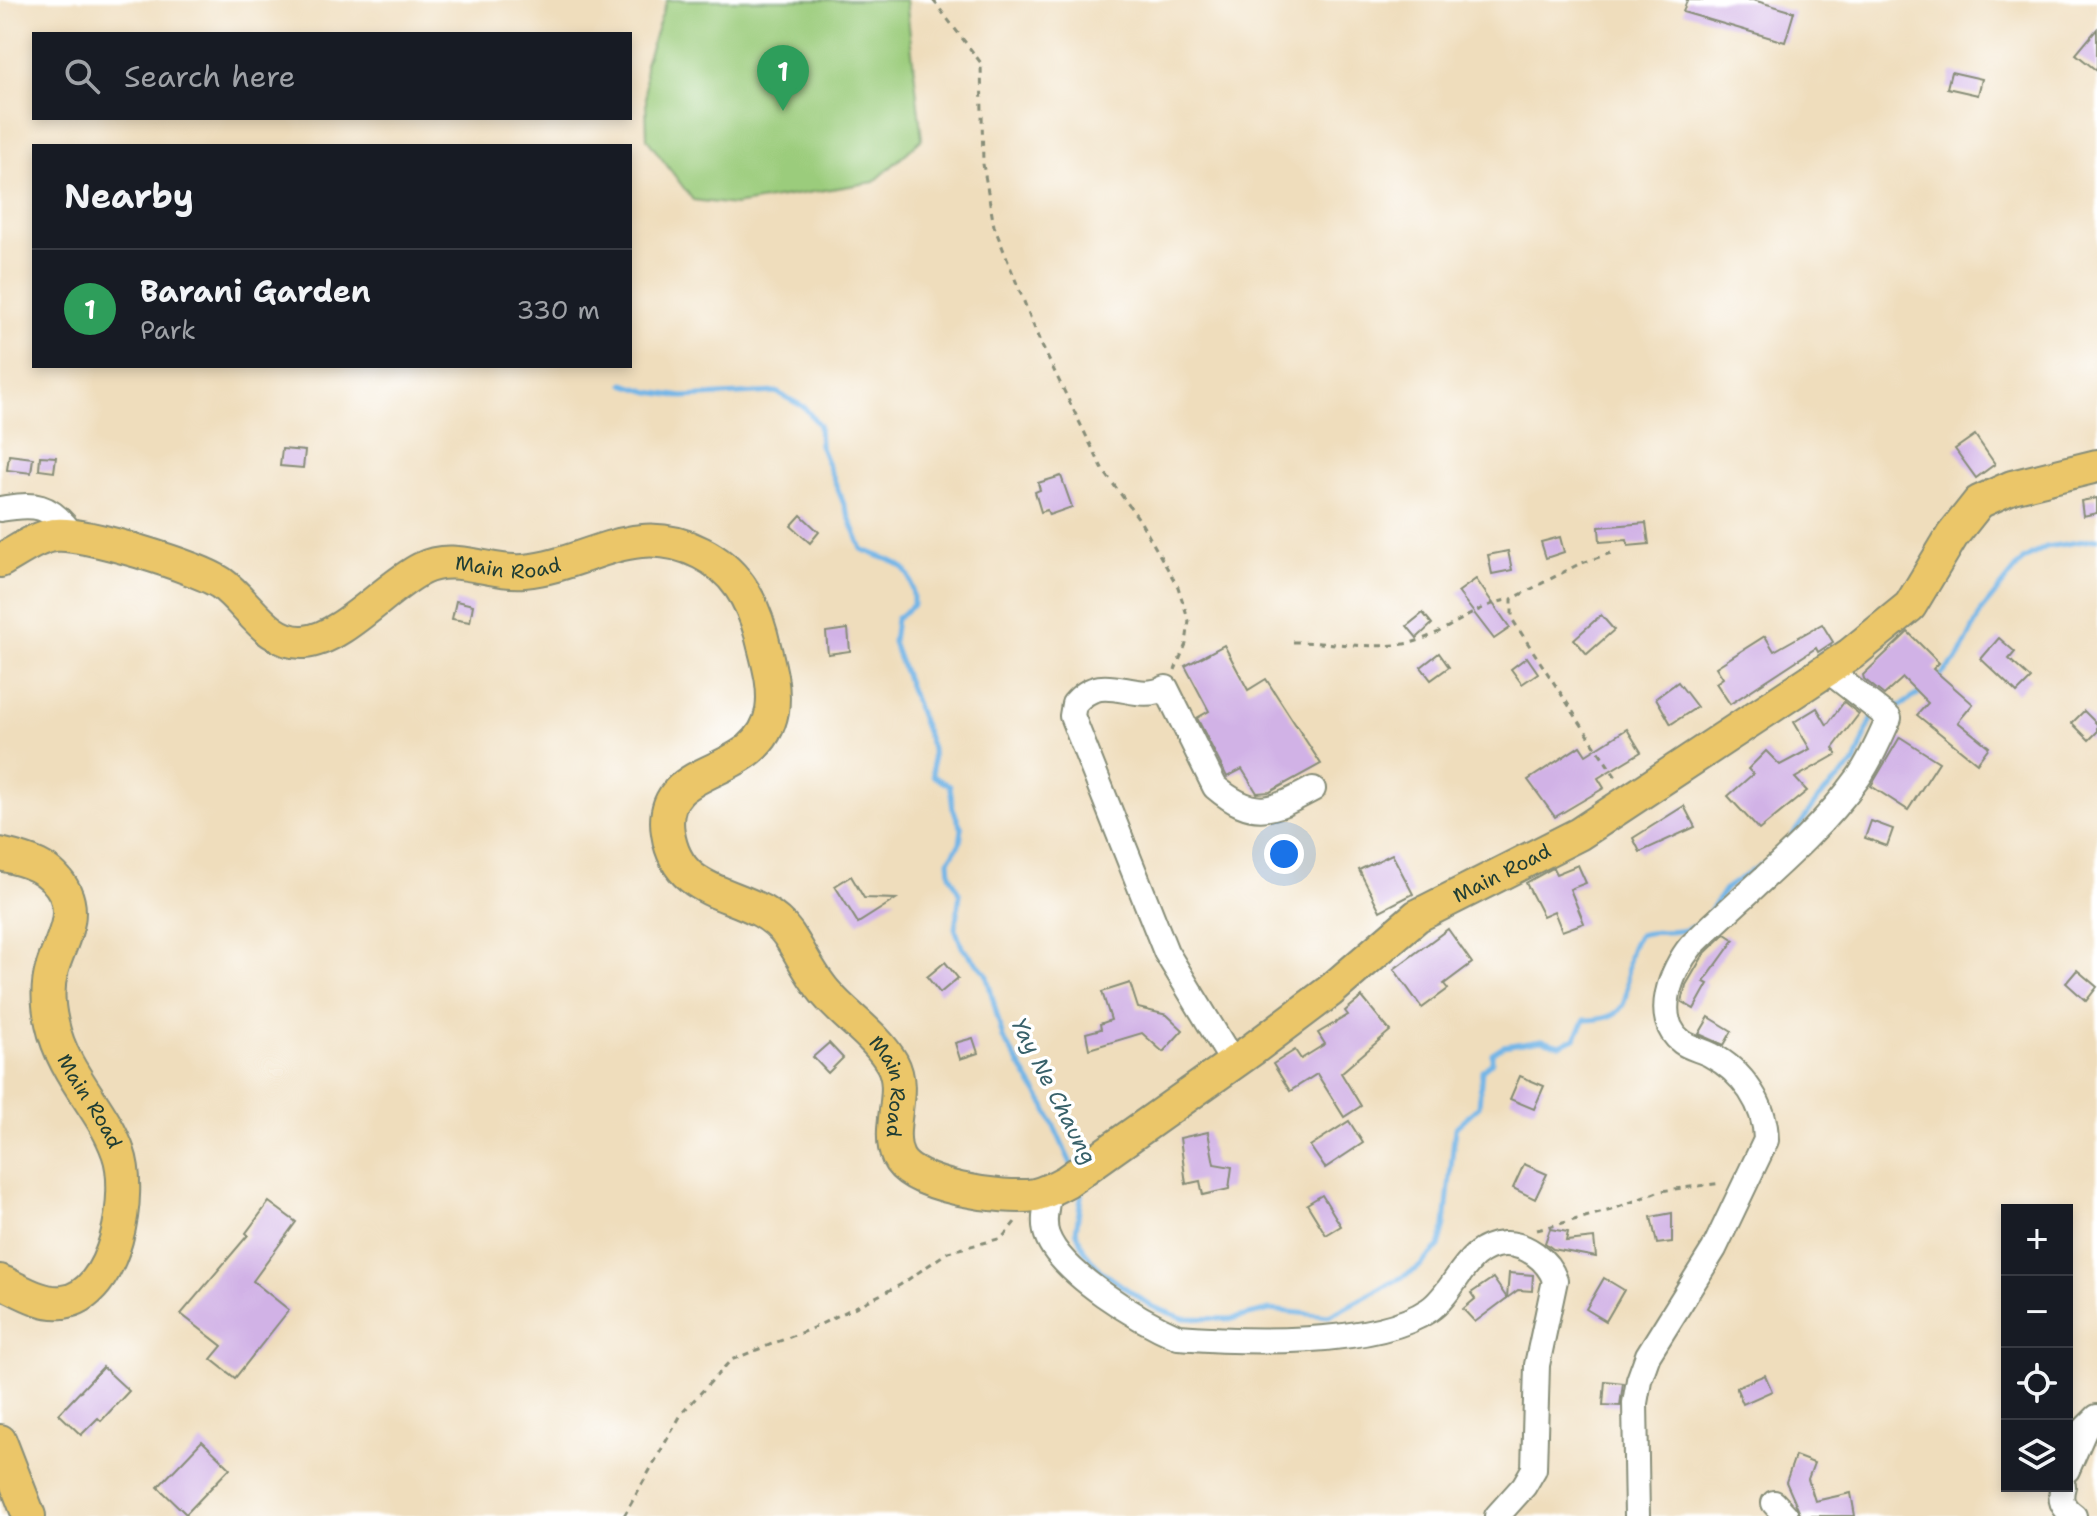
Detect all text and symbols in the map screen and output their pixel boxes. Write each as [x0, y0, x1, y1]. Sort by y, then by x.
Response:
search box [32, 32, 632, 120]
pin: 1 [757, 45, 809, 111]
icon: search [60, 54, 104, 98]
text: Search here [124, 56, 295, 97]
text: Nearby [64, 173, 194, 219]
text: Barani Garden [140, 271, 371, 312]
text: 1 [84, 292, 96, 327]
text: 330 m [516, 292, 600, 327]
text: Park [140, 312, 196, 347]
street label: Main Road [454, 549, 564, 584]
your location [1264, 834, 1304, 874]
street label: Main Road [1448, 837, 1555, 909]
water label: Yay Ne Chaung [1005, 1013, 1103, 1169]
street label: Main Road [864, 1030, 911, 1138]
street label: Main Road [51, 1049, 128, 1153]
map controls [2001, 1204, 2073, 1492]
button: + [2001, 1204, 2073, 1276]
button: − [2001, 1276, 2073, 1348]
button: locate [2001, 1348, 2073, 1420]
button: layers [2001, 1420, 2073, 1492]

